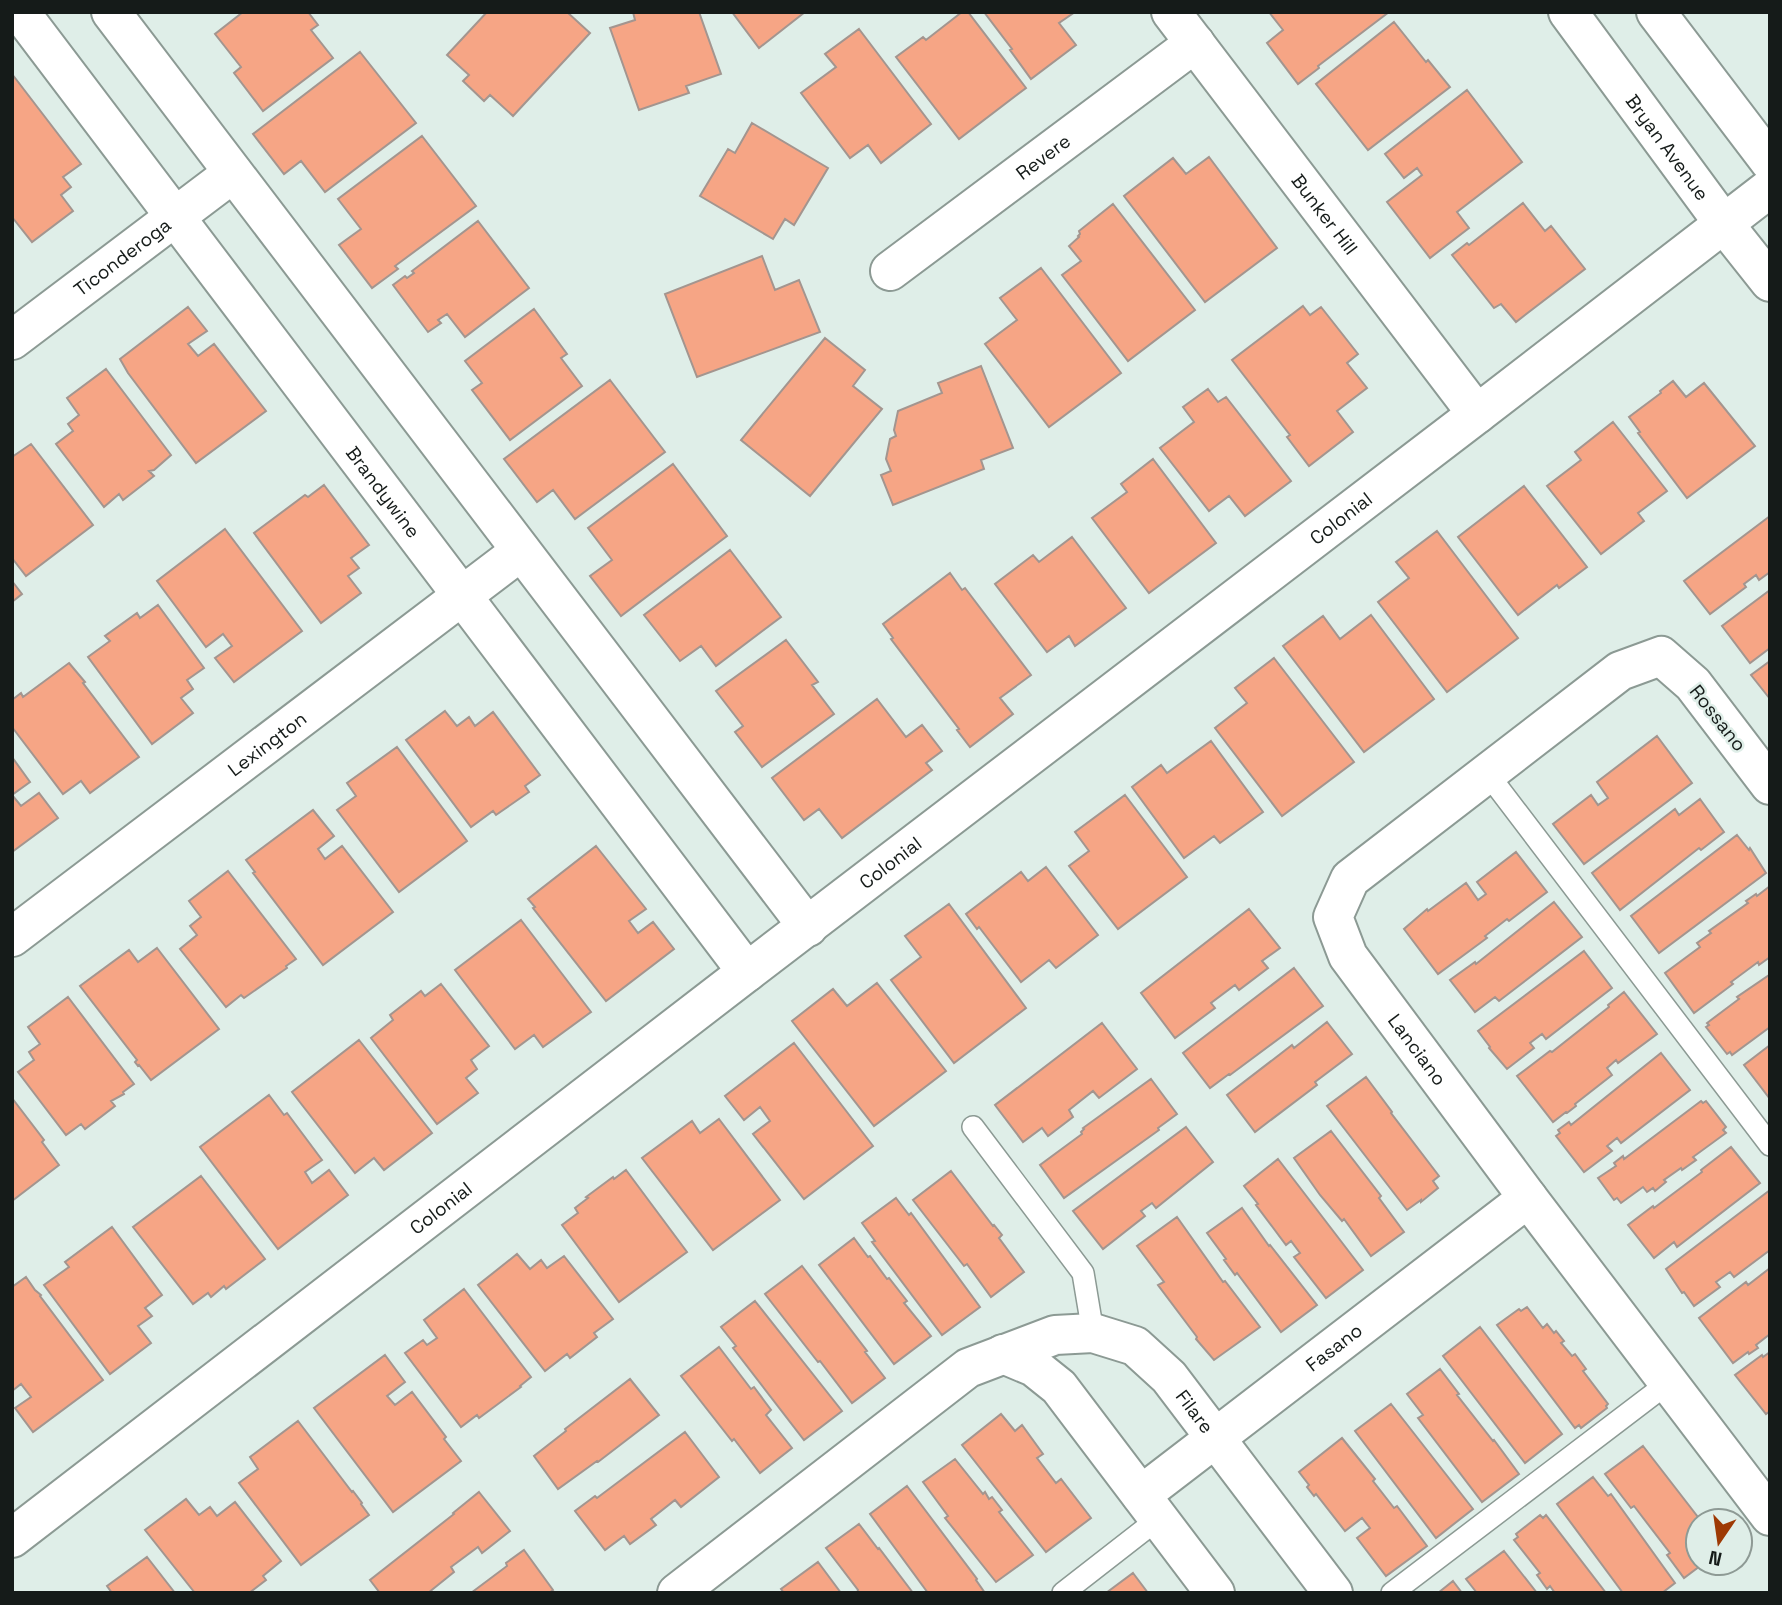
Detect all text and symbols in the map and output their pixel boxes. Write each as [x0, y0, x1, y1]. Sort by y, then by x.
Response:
street label: Bryan Avenue [1620, 89, 1715, 205]
street label: Revere [1011, 128, 1075, 185]
street label: Bunker Hill [1286, 169, 1364, 260]
street label: Ticonderoga [68, 212, 176, 302]
street label: Brandywine [341, 441, 426, 543]
street label: Colonial [1304, 486, 1377, 550]
street label: Rossano [1684, 680, 1752, 756]
street label: Lexington [223, 706, 311, 782]
street label: Colonial [854, 831, 927, 894]
street label: Lanciano [1383, 1009, 1452, 1090]
street label: Colonial [404, 1176, 477, 1240]
street label: Fasano [1300, 1317, 1367, 1377]
street label: Filare [1170, 1384, 1220, 1438]
north arrow [1684, 1507, 1754, 1577]
text: N [1706, 1544, 1724, 1572]

